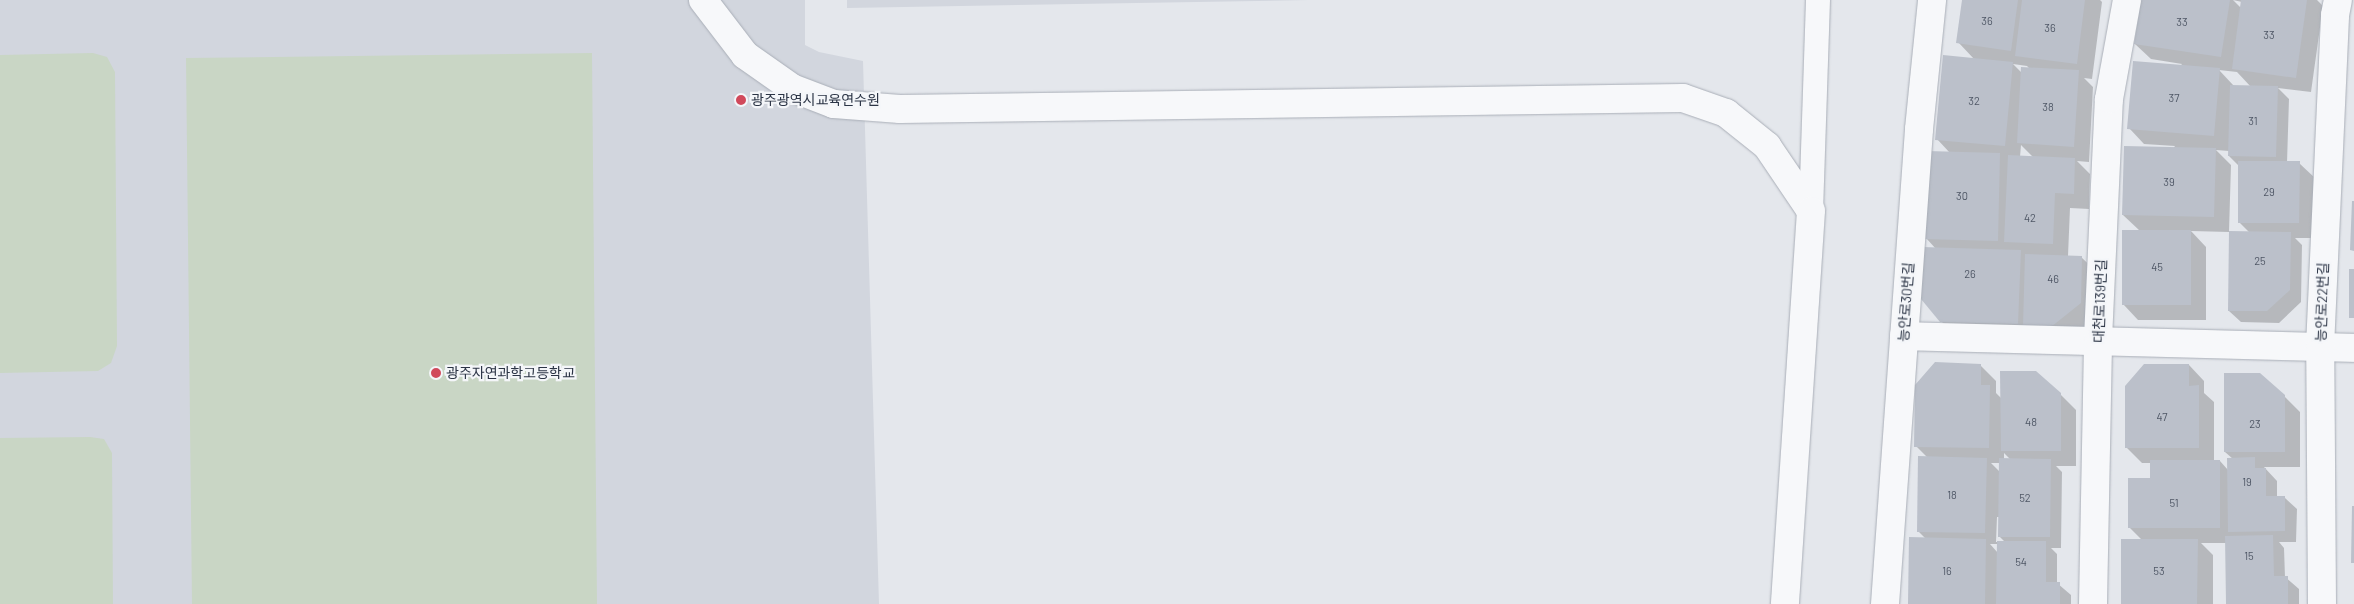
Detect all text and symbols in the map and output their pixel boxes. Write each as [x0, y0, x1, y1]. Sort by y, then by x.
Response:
house number: 36 [1981, 14, 1993, 28]
house number: 33 [2176, 15, 2188, 29]
house number: 36 [2044, 21, 2056, 35]
house number: 33 [2263, 28, 2275, 42]
house number: 37 [2169, 91, 2179, 105]
place label: 광주광역시교육연수원 [751, 92, 880, 108]
marker: 광주광역시교육연수원 [735, 94, 747, 106]
house number: 32 [1968, 94, 1980, 108]
house number: 38 [2042, 100, 2054, 114]
house number: 31 [2248, 114, 2258, 128]
house number: 39 [2163, 175, 2175, 189]
house number: 29 [2263, 185, 2275, 199]
house number: 30 [1956, 189, 1968, 203]
house number: 42 [2024, 211, 2036, 225]
house number: 25 [2254, 254, 2266, 268]
street label: 대천로139번길 [2090, 259, 2110, 343]
house number: 45 [2151, 260, 2163, 274]
street label: 능안로30번길 [1895, 262, 1917, 342]
street label: 능안로22번길 [2312, 262, 2332, 342]
house number: 26 [1964, 267, 1976, 281]
house number: 46 [2047, 272, 2059, 286]
place label: 광주자연과학고등학교 [446, 365, 575, 381]
marker: 광주자연과학고등학교 [430, 367, 442, 379]
house number: 47 [2157, 410, 2167, 424]
house number: 48 [2025, 415, 2037, 429]
house number: 23 [2249, 417, 2261, 431]
house number: 19 [2242, 475, 2252, 489]
house number: 18 [1947, 488, 1957, 502]
house number: 52 [2019, 491, 2031, 505]
house number: 51 [2169, 496, 2179, 510]
house number: 15 [2244, 549, 2254, 563]
house number: 54 [2015, 555, 2027, 569]
house number: 16 [1942, 564, 1952, 578]
house number: 53 [2153, 564, 2165, 578]

